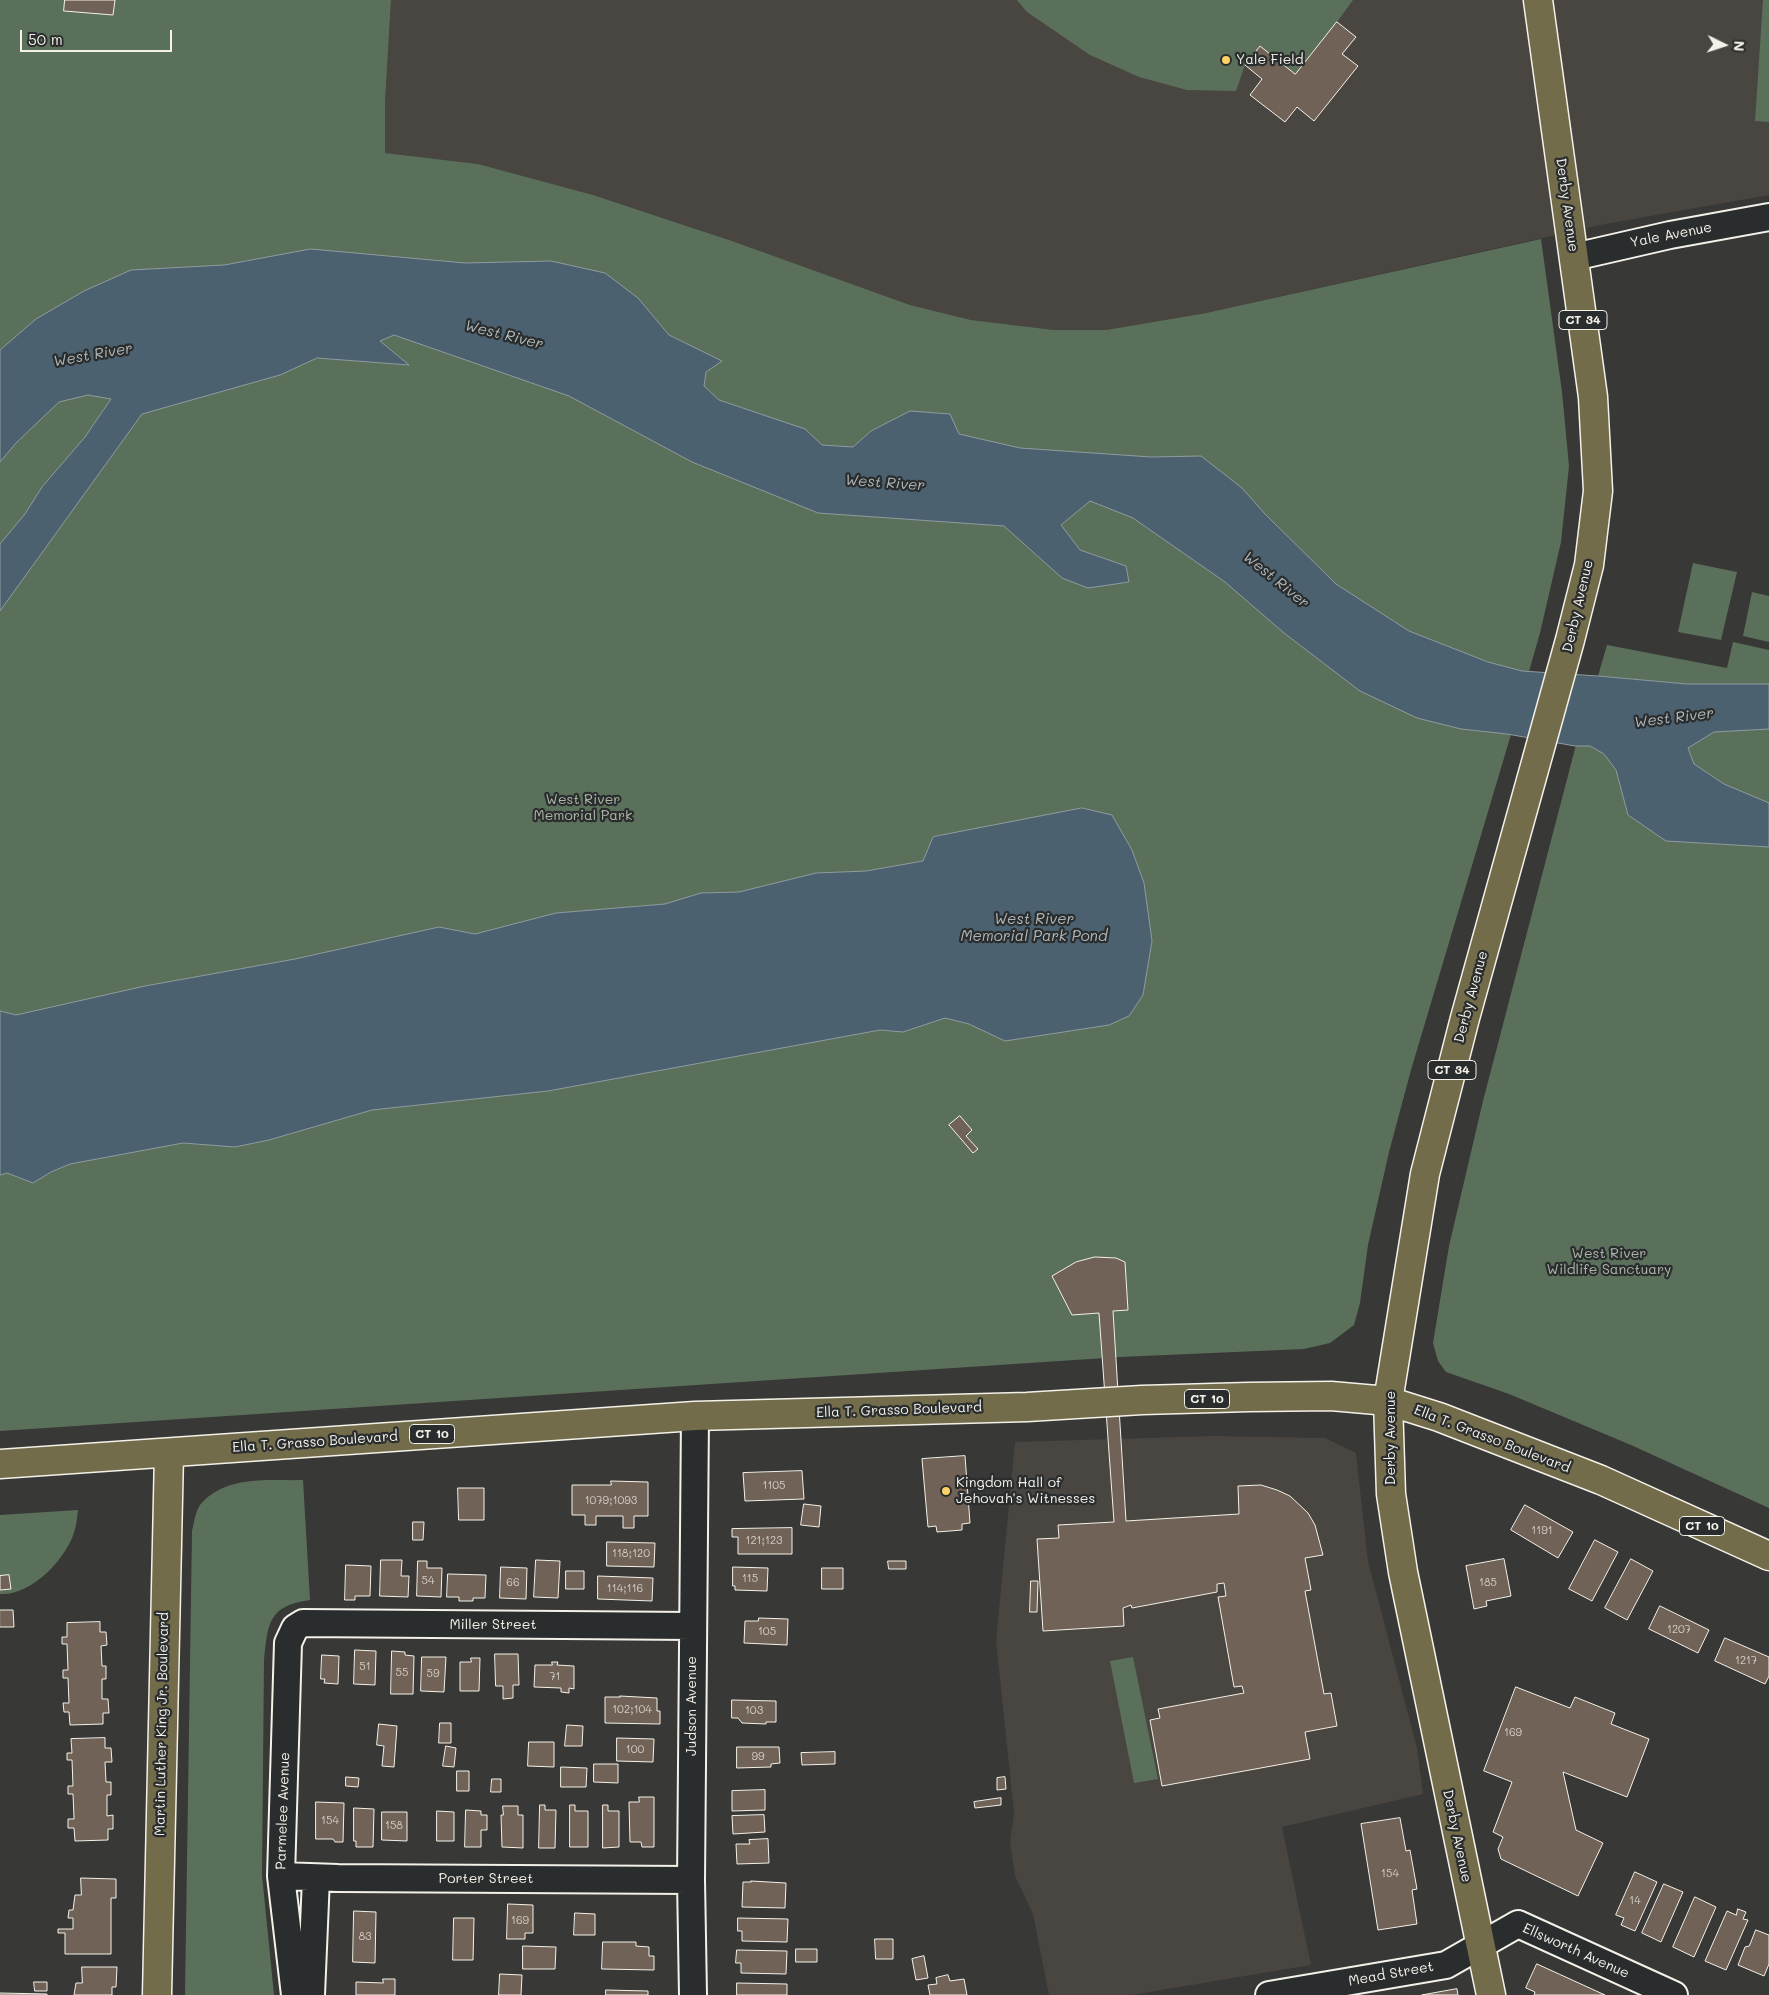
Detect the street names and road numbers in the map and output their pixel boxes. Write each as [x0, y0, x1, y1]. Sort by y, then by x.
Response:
street label: Derby Avenue [1552, 157, 1582, 253]
street label: Yale Avenue [1629, 219, 1713, 251]
road number: CT 34 [1559, 310, 1607, 330]
street label: Derby Avenue [1559, 558, 1597, 654]
street label: Derby Avenue [1451, 949, 1491, 1045]
road number: CT 34 [1428, 1060, 1476, 1080]
road number: CT 10 [1184, 1390, 1230, 1408]
street label: Derby Avenue [1383, 1391, 1399, 1485]
street label: Ella T. Grasso Boulevard [816, 1399, 982, 1421]
street label: Ella T. Grasso Boulevard [1411, 1401, 1573, 1477]
road number: CT 10 [410, 1425, 454, 1444]
street label: Ella T. Grasso Boulevard [232, 1428, 398, 1456]
road number: CT 10 [1680, 1516, 1724, 1535]
street label: Martin Luther King Jr. Boulevard [152, 1612, 172, 1836]
street label: Miller Street [449, 1617, 537, 1633]
street label: Judson Avenue [684, 1656, 700, 1756]
street label: Parmelee Avenue [273, 1752, 293, 1870]
street label: Derby Avenue [1439, 1788, 1475, 1884]
street label: Porter Street [439, 1871, 533, 1887]
street label: Ellsworth Avenue [1520, 1920, 1632, 1982]
street label: Mead Street [1347, 1958, 1435, 1990]

